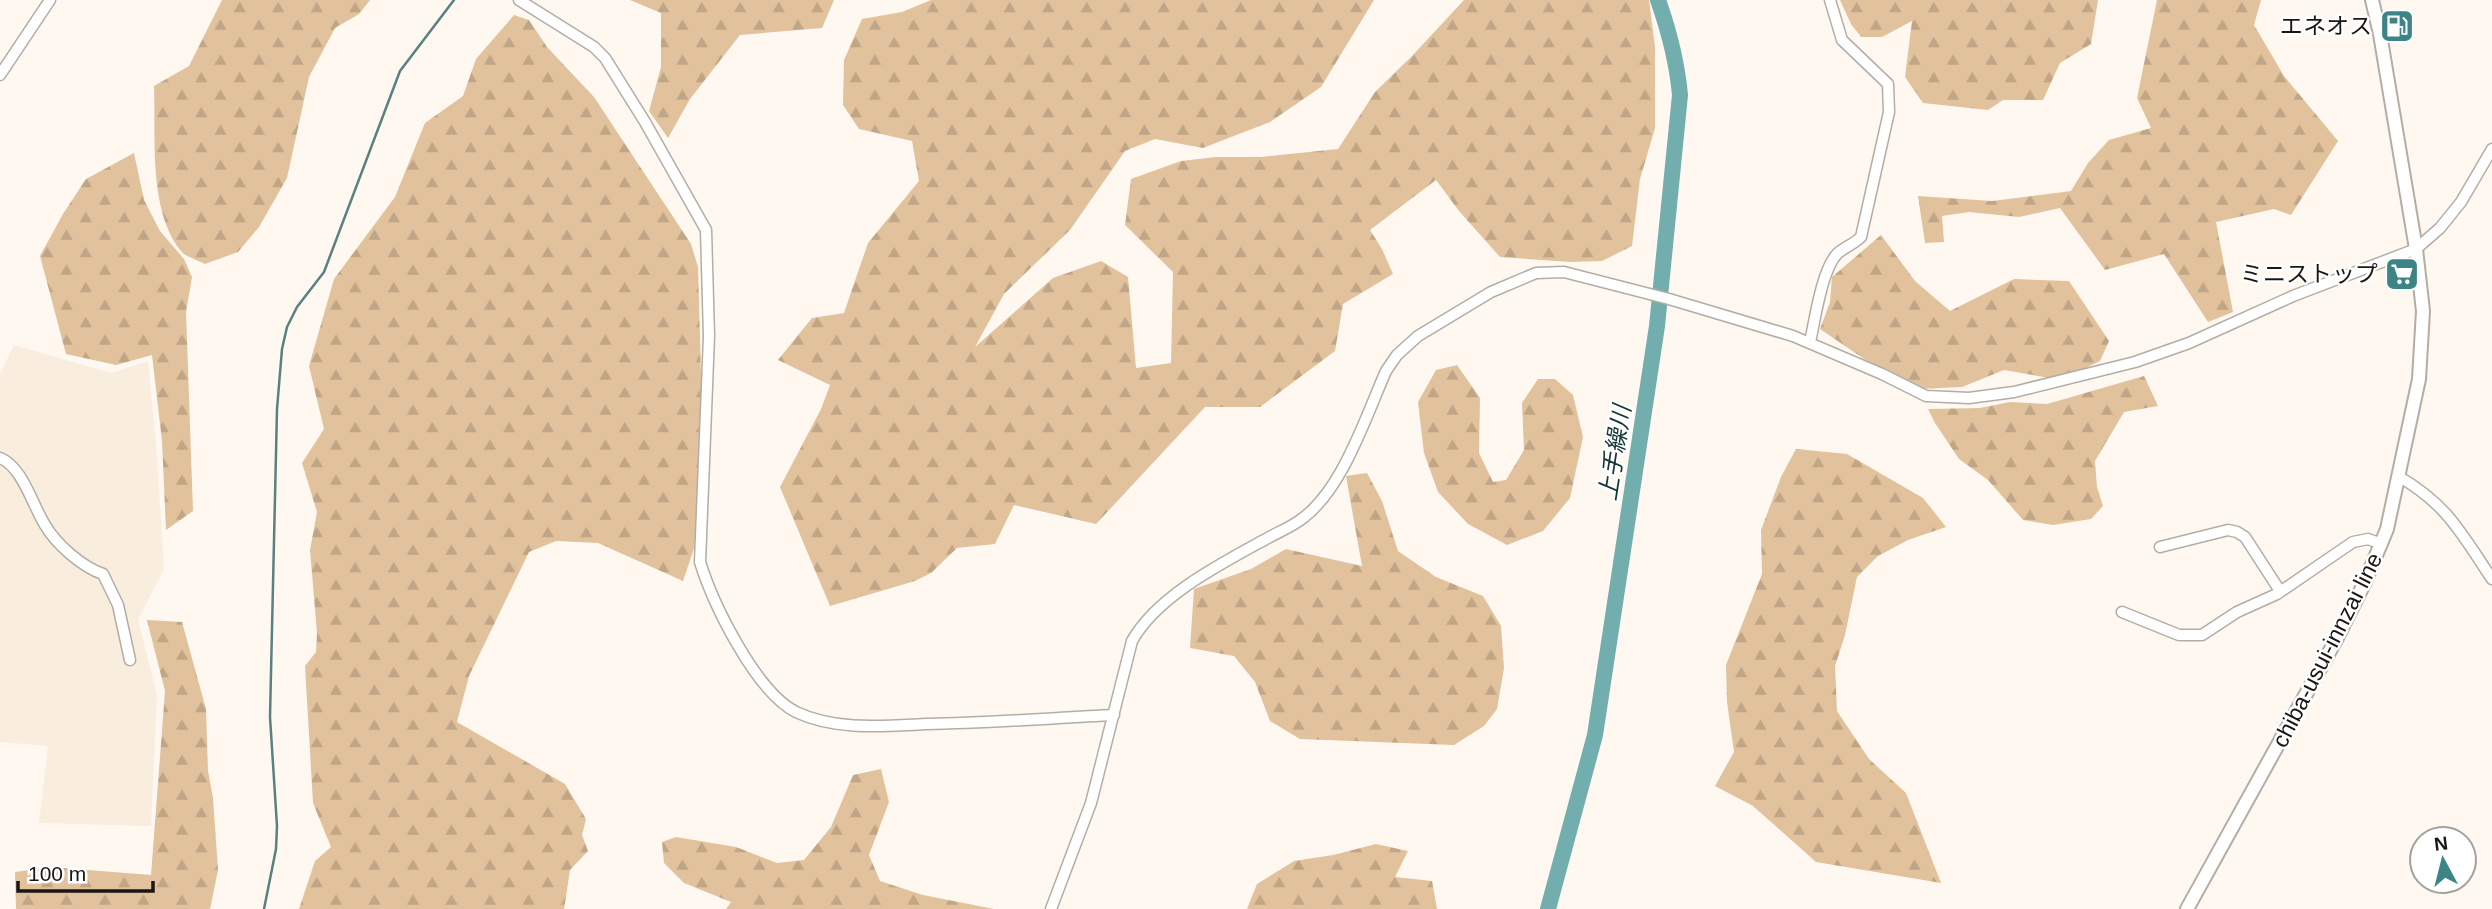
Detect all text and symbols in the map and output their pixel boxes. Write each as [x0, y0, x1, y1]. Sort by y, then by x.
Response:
fuel station icon: エネオス [2378, 7, 2416, 45]
place label: エネオス [2280, 13, 2372, 39]
supermarket icon: ミニストップ [2383, 255, 2421, 293]
place label: ミニストップ [2240, 261, 2378, 287]
water label: 上手繰川 [1594, 400, 1636, 502]
street label: chiba-usui-innzai line [2267, 548, 2387, 752]
north arrow [2408, 825, 2478, 895]
text: N [2433, 832, 2449, 855]
scale bar [18, 850, 152, 894]
text: 100 m [28, 862, 86, 885]

